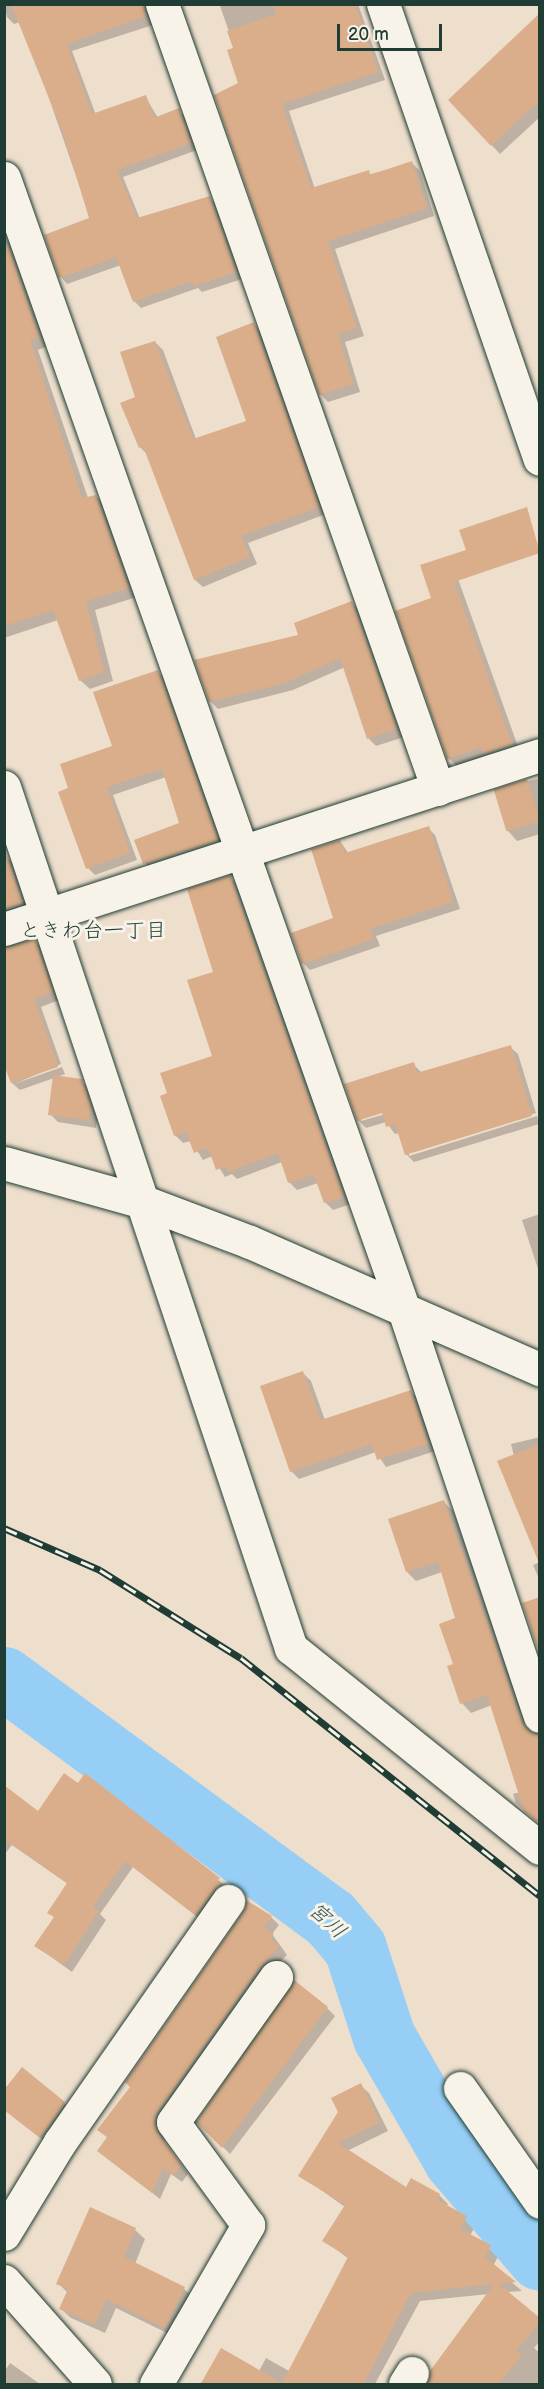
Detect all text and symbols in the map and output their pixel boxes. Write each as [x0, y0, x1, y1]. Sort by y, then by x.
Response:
scale bar [340, 12, 445, 50]
text: 20 m [348, 24, 389, 45]
district label: ときわ台一丁目 [20, 918, 166, 944]
water label: 宮川 [303, 1897, 351, 1945]

